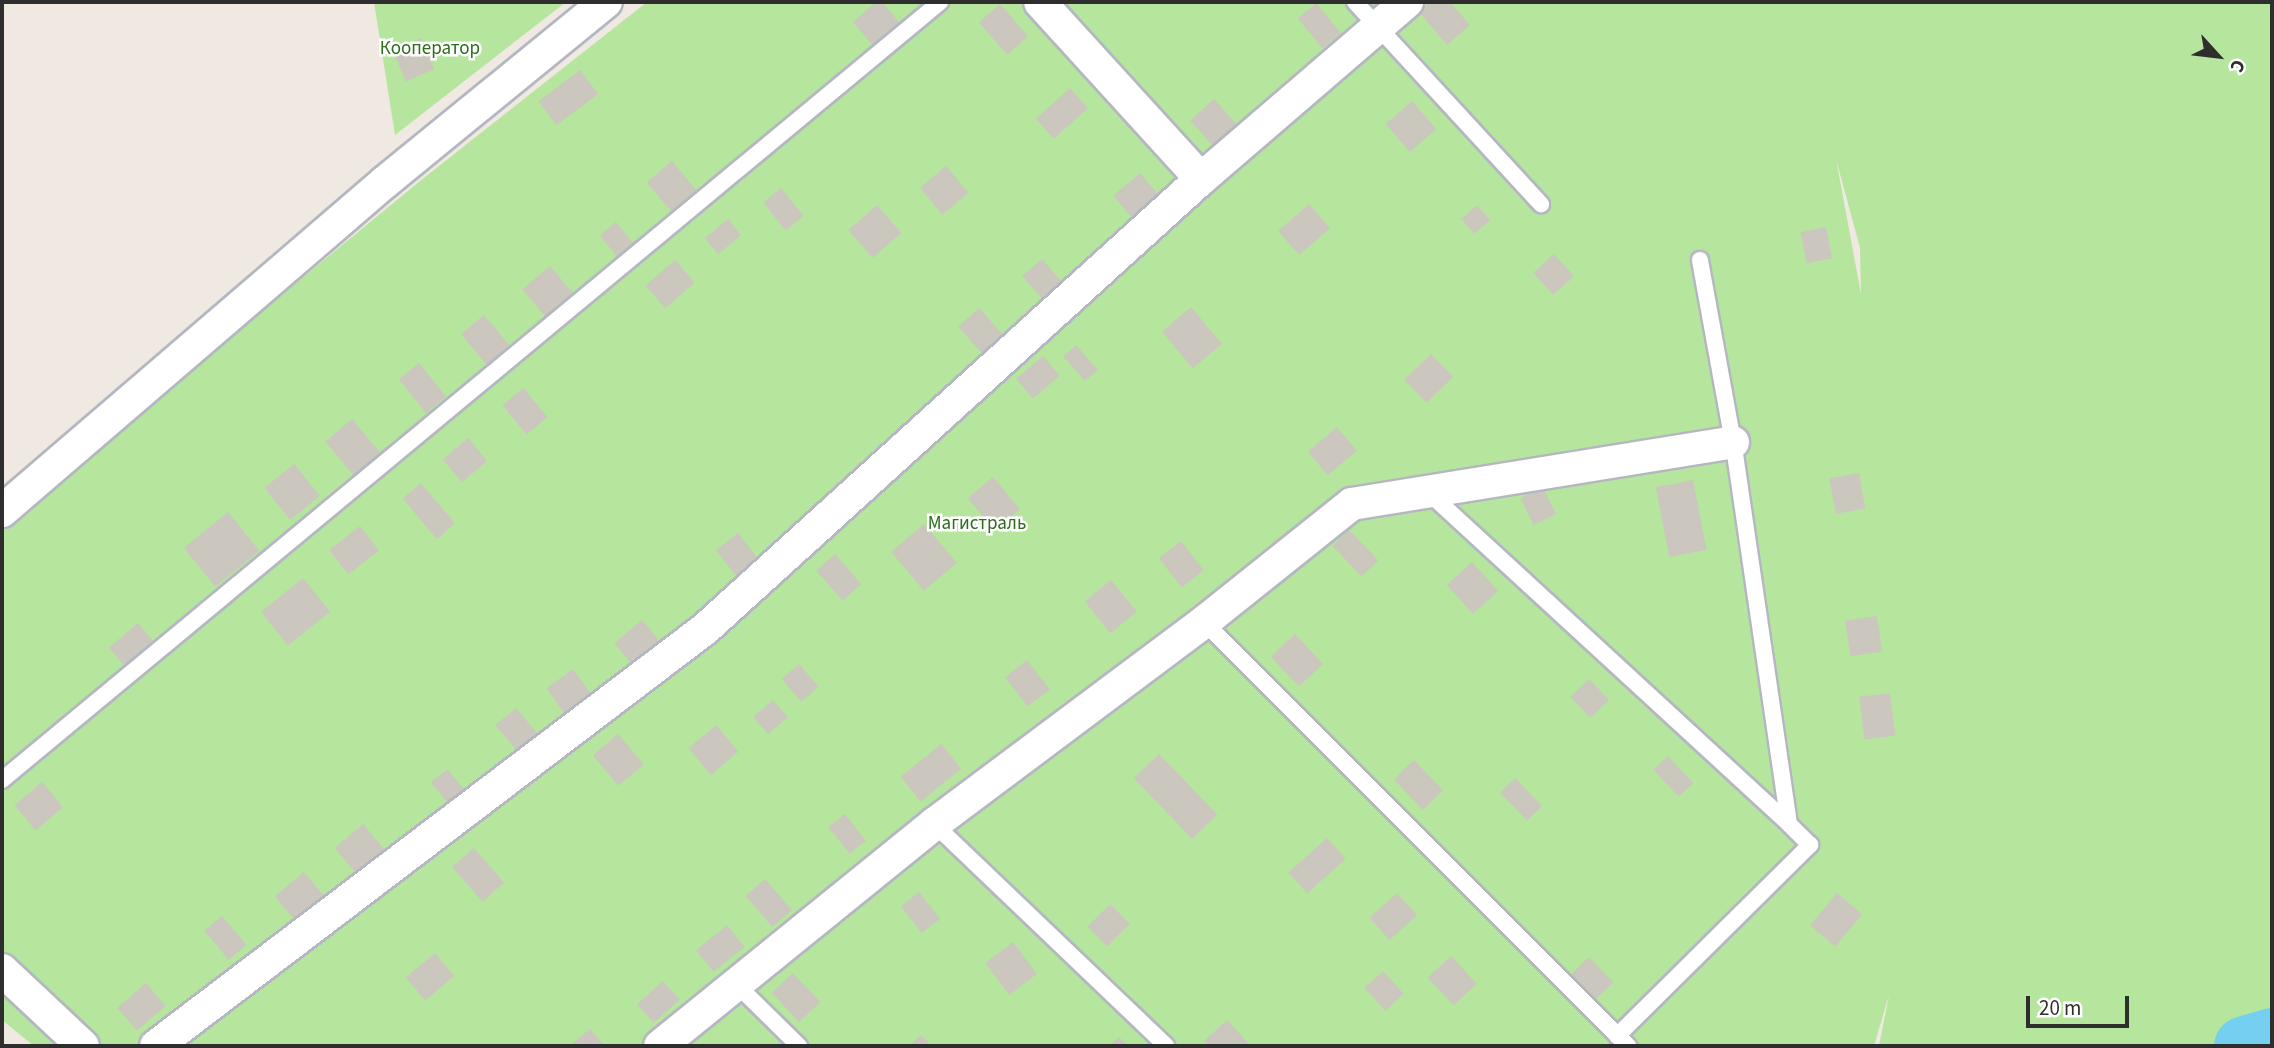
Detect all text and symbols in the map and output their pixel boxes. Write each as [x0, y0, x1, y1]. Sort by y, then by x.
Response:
north arrow [2183, 21, 2253, 91]
park label: Кооператор [380, 38, 480, 60]
text: С [2223, 55, 2252, 77]
park label: Магистраль [928, 513, 1026, 535]
scale bar [2029, 982, 2132, 1026]
text: 20 m [2039, 993, 2081, 1023]

